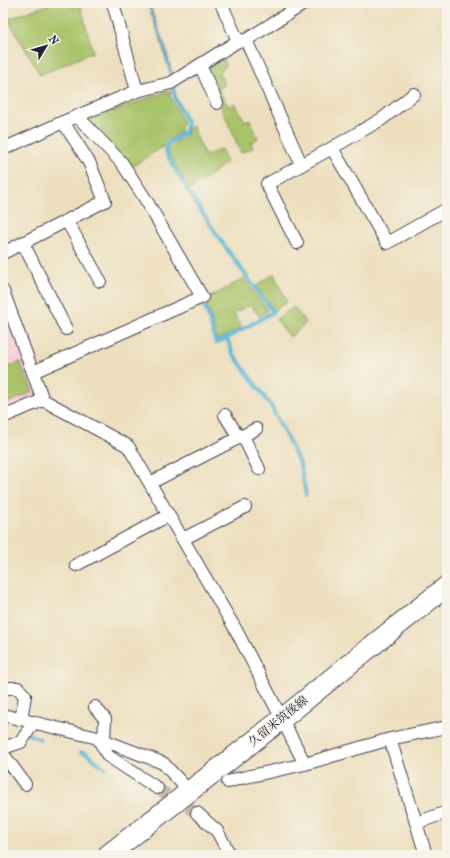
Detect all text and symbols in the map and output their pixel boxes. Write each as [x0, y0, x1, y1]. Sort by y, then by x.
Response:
north arrow [26, 26, 66, 66]
text: N [46, 33, 62, 48]
street label: 久留米筑後線 [246, 693, 310, 749]

